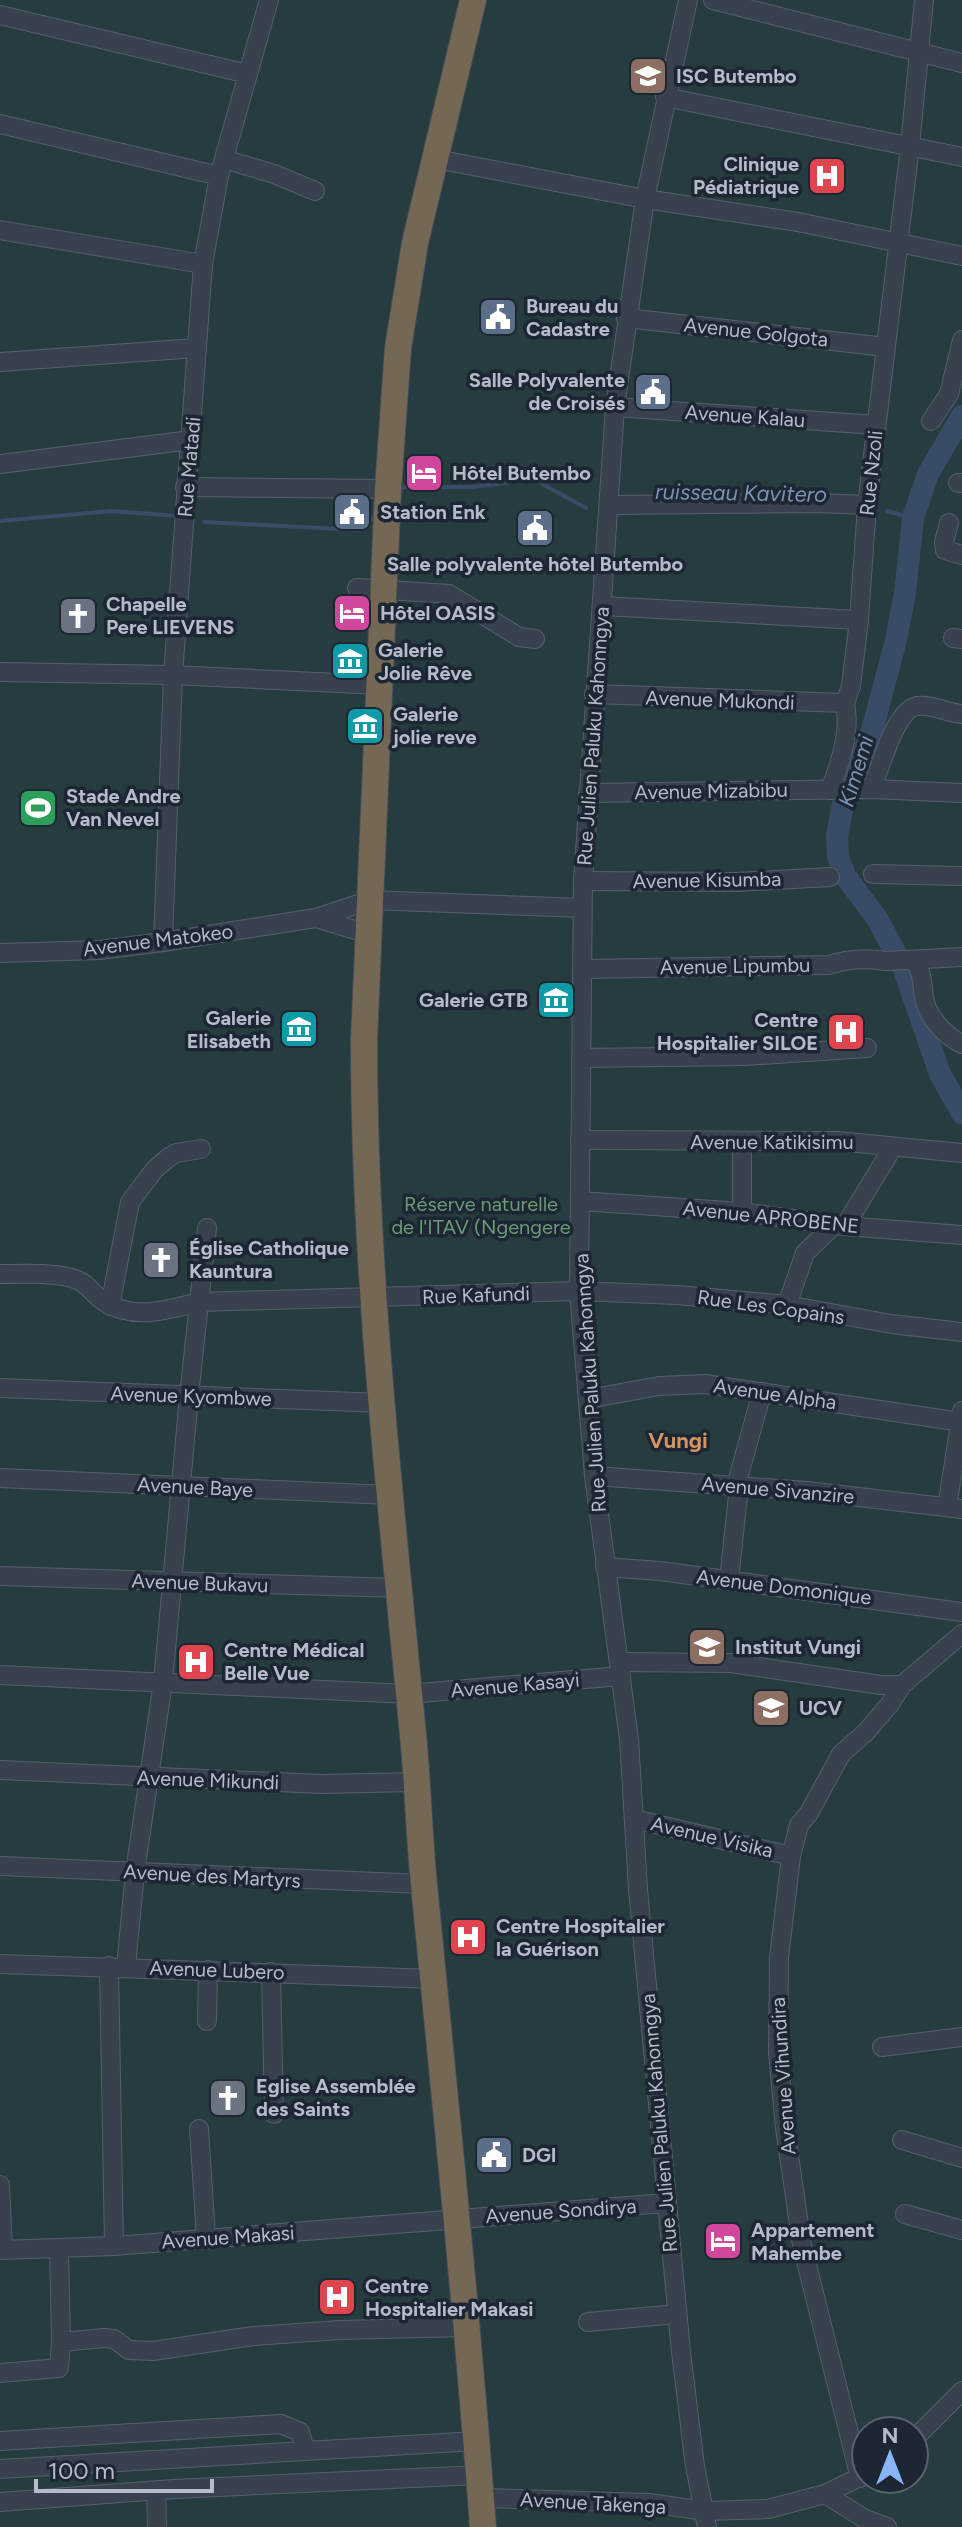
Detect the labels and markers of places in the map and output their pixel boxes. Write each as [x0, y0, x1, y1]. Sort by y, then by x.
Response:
school or university icon: ISC Butembo [627, 55, 669, 97]
place label: ISC Butembo [676, 64, 797, 88]
place label: Clinique Pédiatrique [693, 152, 799, 199]
hospital icon: Clinique Pédiatrique [806, 155, 848, 197]
place label: Bureau du Cadastre [526, 294, 618, 341]
public building icon: Bureau du Cadastre [477, 296, 519, 338]
place label: Salle Polyvalente de Croisés [469, 368, 625, 415]
public building icon: Salle Polyvalente de Croisés [632, 371, 674, 413]
hotel icon: Hôtel Butembo [403, 452, 445, 494]
place label: Hôtel Butembo [452, 461, 591, 485]
public building icon: Station Enk [331, 491, 373, 533]
place label: Station Enk [380, 500, 486, 524]
public building icon: Salle polyvalente hôtel Butembo [514, 507, 556, 549]
place label: Salle polyvalente hôtel Butembo [387, 552, 683, 576]
place label: Chapelle Pere LIEVENS [106, 592, 234, 639]
hotel icon: Hôtel OASIS [331, 592, 373, 634]
church icon: Chapelle Pere LIEVENS [57, 595, 99, 637]
place label: Hôtel OASIS [380, 601, 495, 625]
place label: Galerie Jolie Rêve [378, 638, 472, 685]
museum icon: Galerie Jolie Rêve [329, 640, 371, 682]
place label: Galerie jolie reve [391, 702, 477, 749]
museum icon: Galerie jolie reve [344, 705, 386, 747]
place label: Stade Andre Van Nevel [66, 784, 181, 831]
sports icon: Stade Andre Van Nevel [17, 787, 59, 829]
museum icon: Galerie GTB [535, 979, 577, 1021]
place label: Galerie GTB [419, 988, 528, 1012]
place label: Galerie Elisabeth [187, 1006, 271, 1053]
museum icon: Galerie Elisabeth [278, 1008, 320, 1050]
place label: Centre Hospitalier SILOE [657, 1008, 818, 1055]
hospital icon: Centre Hospitalier SILOE [825, 1011, 867, 1053]
place label: Église Catholique Kauntura [189, 1236, 349, 1283]
church icon: Église Catholique Kauntura [140, 1239, 182, 1281]
school or university icon: Institut Vungi [686, 1626, 728, 1668]
place label: Institut Vungi [735, 1635, 861, 1659]
place label: Centre Médical Belle Vue [224, 1638, 364, 1685]
hospital icon: Centre Médical Belle Vue [175, 1641, 217, 1683]
school or university icon: UCV [750, 1687, 792, 1729]
place label: UCV [799, 1696, 843, 1720]
place label: Centre Hospitalier la Guérison [496, 1914, 665, 1961]
hospital icon: Centre Hospitalier la Guérison [447, 1916, 489, 1958]
place label: Eglise Assemblée des Saints [256, 2074, 416, 2121]
church icon: Eglise Assemblée des Saints [207, 2077, 249, 2119]
public building icon: DGI [473, 2134, 515, 2176]
place label: DGI [522, 2143, 556, 2167]
place label: Appartement Mahembe [751, 2218, 874, 2265]
hotel icon: Appartement Mahembe [702, 2220, 744, 2262]
place label: Centre Hospitalier Makasi [365, 2274, 534, 2321]
hospital icon: Centre Hospitalier Makasi [316, 2276, 358, 2318]

